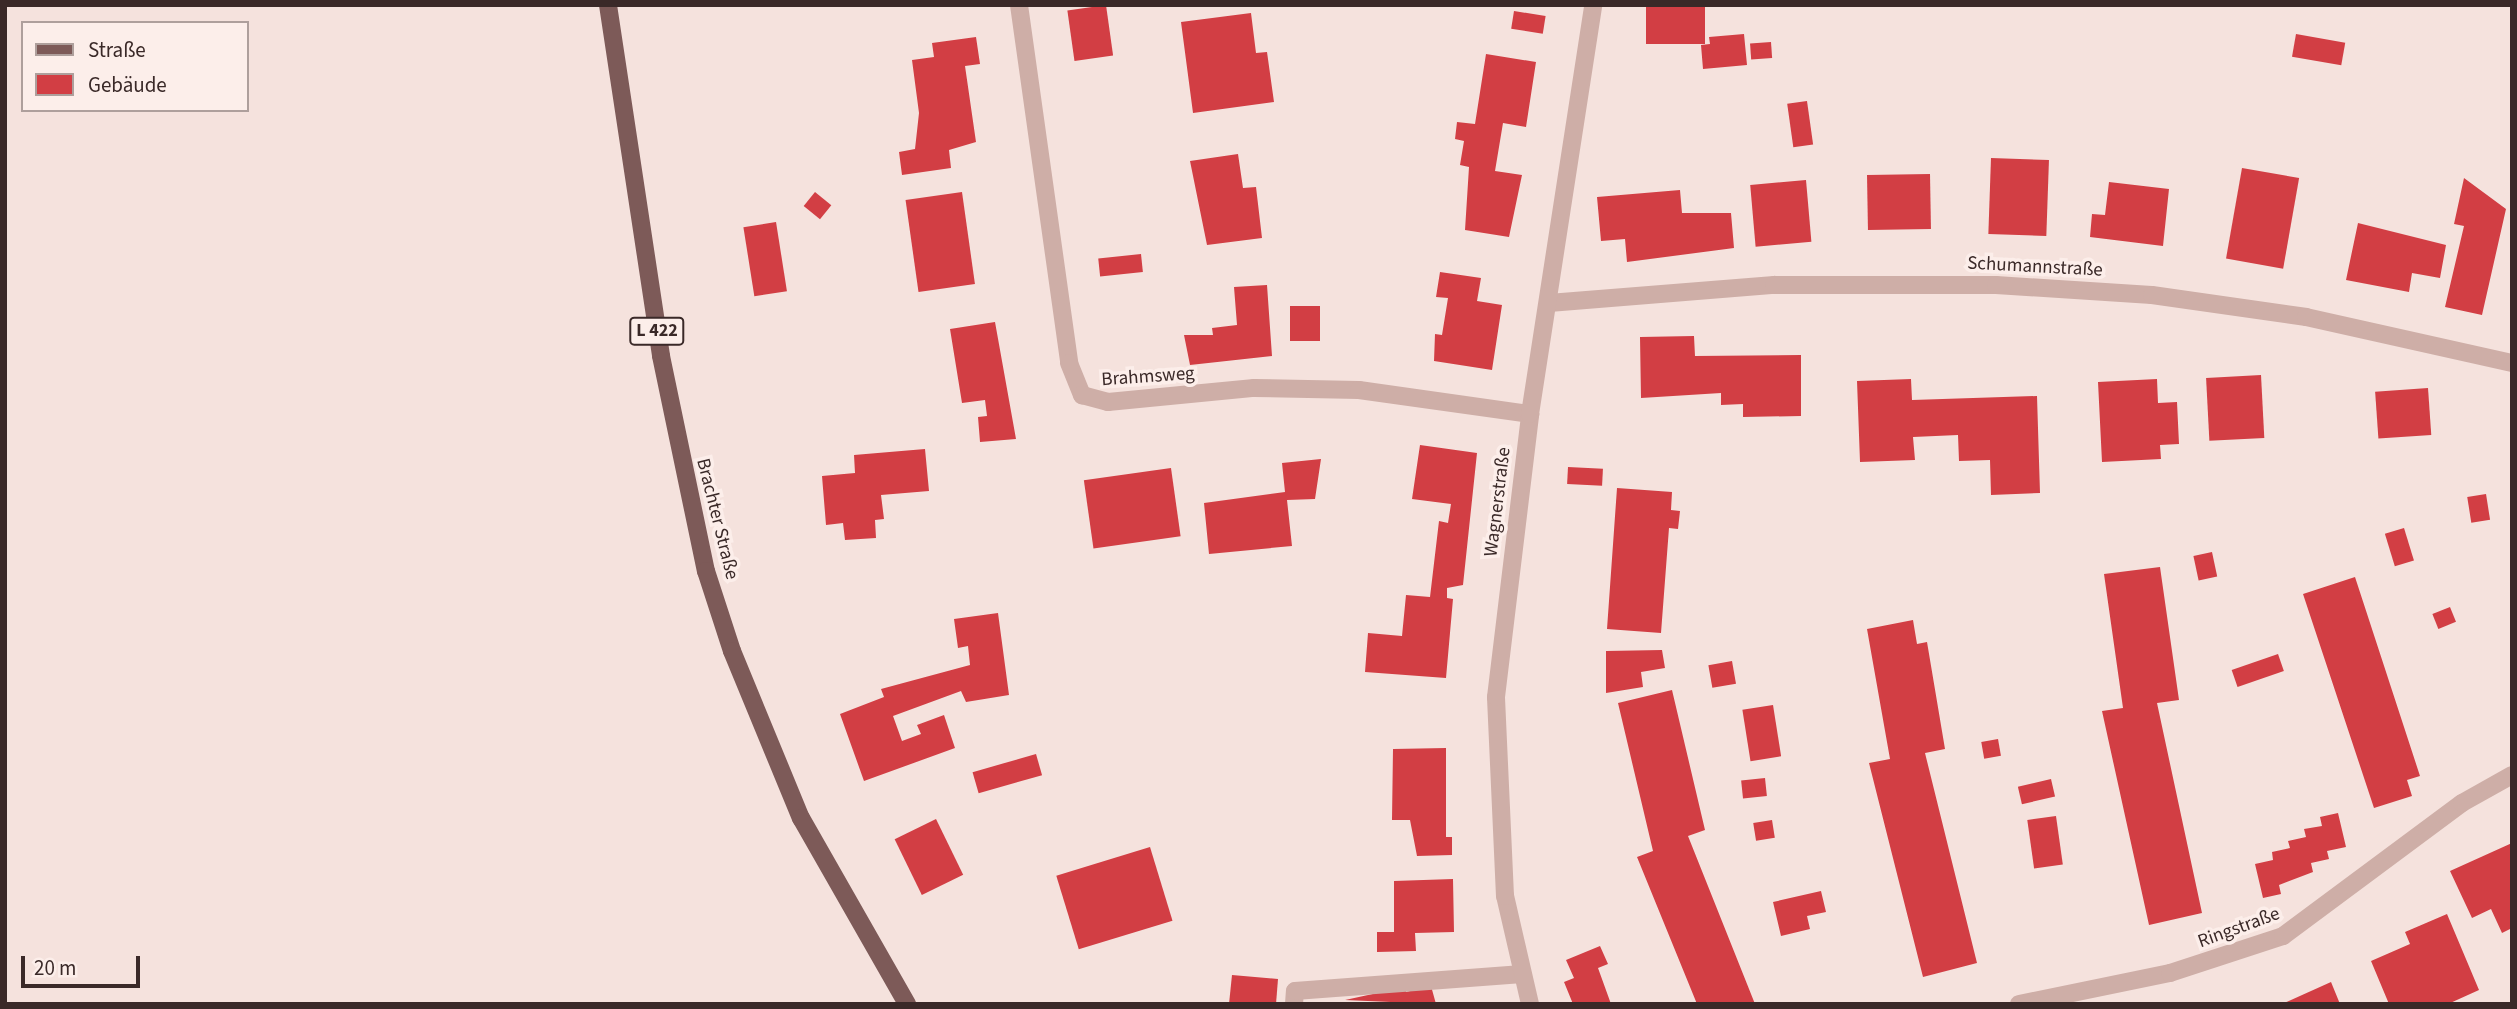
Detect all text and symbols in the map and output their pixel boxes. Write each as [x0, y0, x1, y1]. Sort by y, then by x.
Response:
legend [21, 21, 248, 112]
text: Straße [88, 35, 146, 65]
text: Gebäude [88, 70, 167, 100]
street label: Schumannstraße [1967, 252, 2103, 282]
road number: L 422 [629, 316, 685, 346]
street label: Brahmsweg [1101, 362, 1195, 392]
street label: Wagnerstraße [1480, 446, 1516, 558]
street label: Brachter Straße [691, 456, 743, 582]
street label: Ringstraße [2195, 903, 2283, 953]
scale bar [24, 942, 144, 986]
text: 20 m [34, 953, 76, 983]

